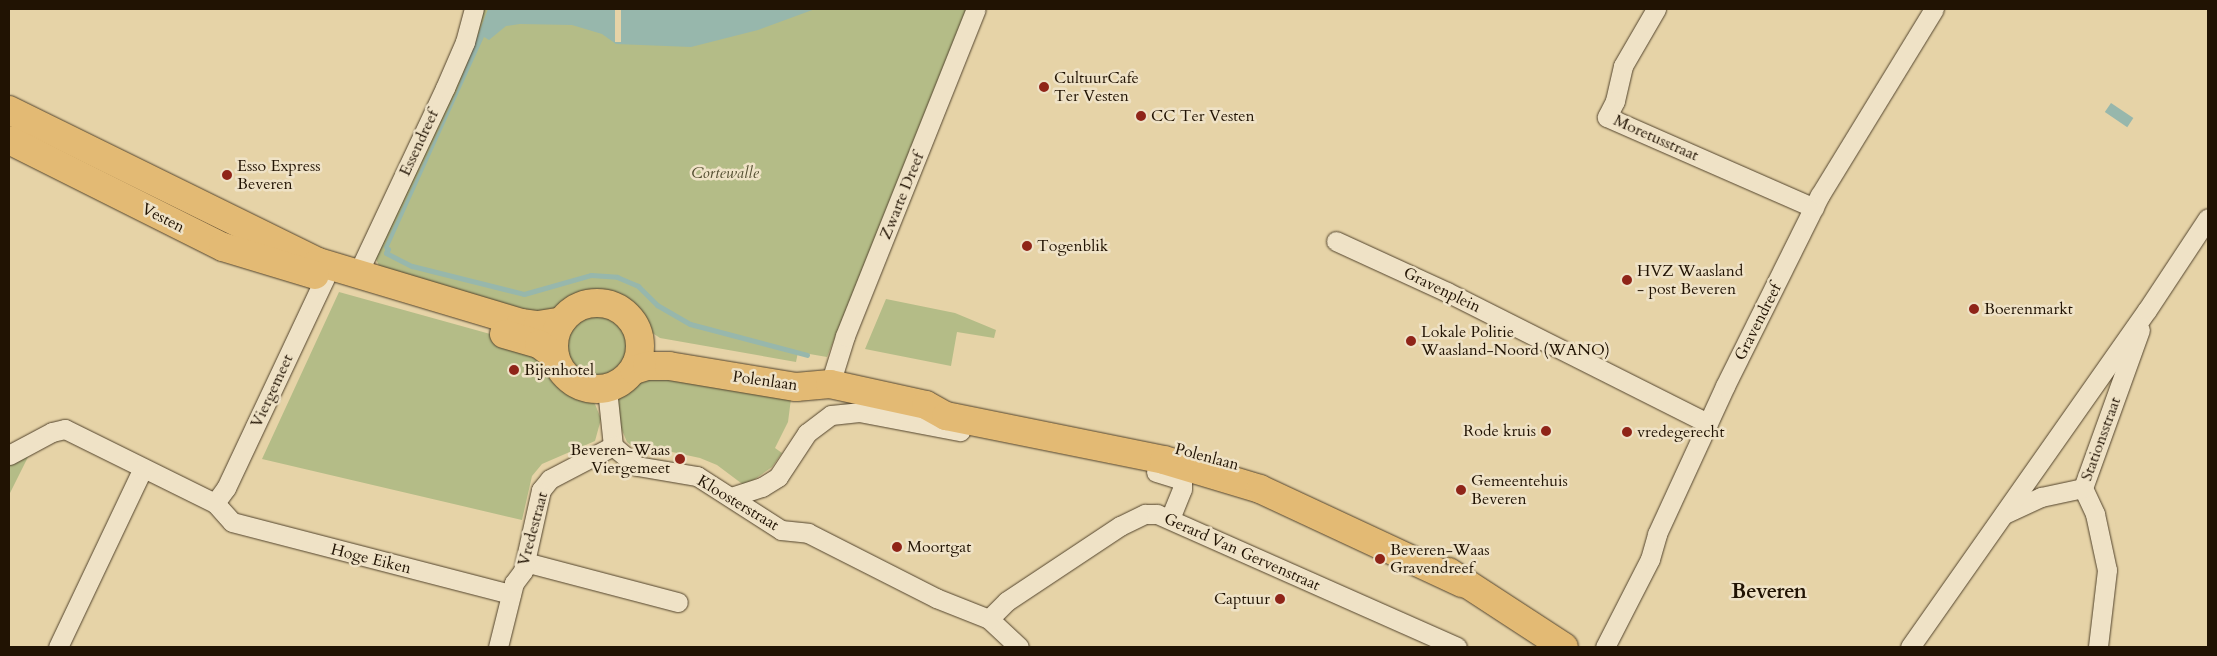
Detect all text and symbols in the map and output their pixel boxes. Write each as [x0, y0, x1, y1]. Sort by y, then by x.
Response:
place label: CultuurCafe Ter Vesten [1054, 68, 1139, 106]
marker: CultuurCafe Ter Vesten [1038, 81, 1050, 93]
place label: CC Ter Vesten [1151, 106, 1255, 126]
street label: Essendreef [395, 107, 443, 179]
marker: CC Ter Vesten [1135, 110, 1147, 122]
street label: Moretusstraat [1610, 111, 1702, 165]
street label: Zwarte Dreef [876, 150, 928, 242]
place label: Esso Express Beveren [237, 156, 321, 194]
park label: Cortewalle [691, 163, 759, 183]
marker: Esso Express Beveren [221, 169, 233, 181]
street label: Vesten [138, 199, 188, 237]
place label: Togenblik [1037, 236, 1108, 256]
marker: Togenblik [1021, 240, 1033, 252]
place label: HVZ Waasland - post Beveren [1637, 261, 1743, 299]
street label: Gravenplein [1400, 263, 1484, 317]
marker: HVZ Waasland - post Beveren [1621, 274, 1633, 286]
street label: Gravendreef [1730, 280, 1786, 364]
place label: Boerenmarkt [1984, 299, 2073, 319]
marker: Boerenmarkt [1968, 303, 1980, 315]
place label: Lokale Politie Waasland-Noord (WANO) [1421, 322, 1610, 360]
marker: Lokale Politie Waasland-Noord (WANO) [1405, 335, 1417, 347]
street label: Viergemeet [247, 351, 297, 431]
place label: Bijenhotel [524, 360, 594, 380]
marker: Bijenhotel [508, 364, 520, 376]
street label: Polenlaan [731, 367, 799, 395]
street label: Stationsstraat [2077, 394, 2125, 484]
place label: Rode kruis [1463, 421, 1536, 441]
place label: vredegerecht [1637, 422, 1724, 442]
marker: Rode kruis [1540, 425, 1552, 437]
marker: vredegerecht [1621, 426, 1633, 438]
street label: Polenlaan [1173, 439, 1241, 475]
place label: Beveren-Waas Viergemeet [570, 440, 670, 478]
marker: Beveren-Waas Viergemeet [674, 453, 686, 465]
street label: Kloosterstraat [694, 471, 782, 535]
place label: Gemeentehuis Beveren [1471, 471, 1568, 509]
marker: Gemeentehuis Beveren [1455, 484, 1467, 496]
street label: Vredestraat [514, 490, 552, 568]
street label: Gerard Van Gervenstraat [1161, 509, 1323, 595]
place label: Moortgat [907, 537, 971, 557]
street label: Hoge Eiken [329, 540, 413, 578]
place label: Beveren-Waas Gravendreef [1390, 540, 1490, 578]
marker: Moortgat [891, 541, 903, 553]
marker: Beveren-Waas Gravendreef [1374, 553, 1386, 565]
district label: Beveren [1731, 579, 1807, 605]
place label: Captuur [1214, 589, 1270, 609]
marker: Captuur [1274, 593, 1286, 605]

